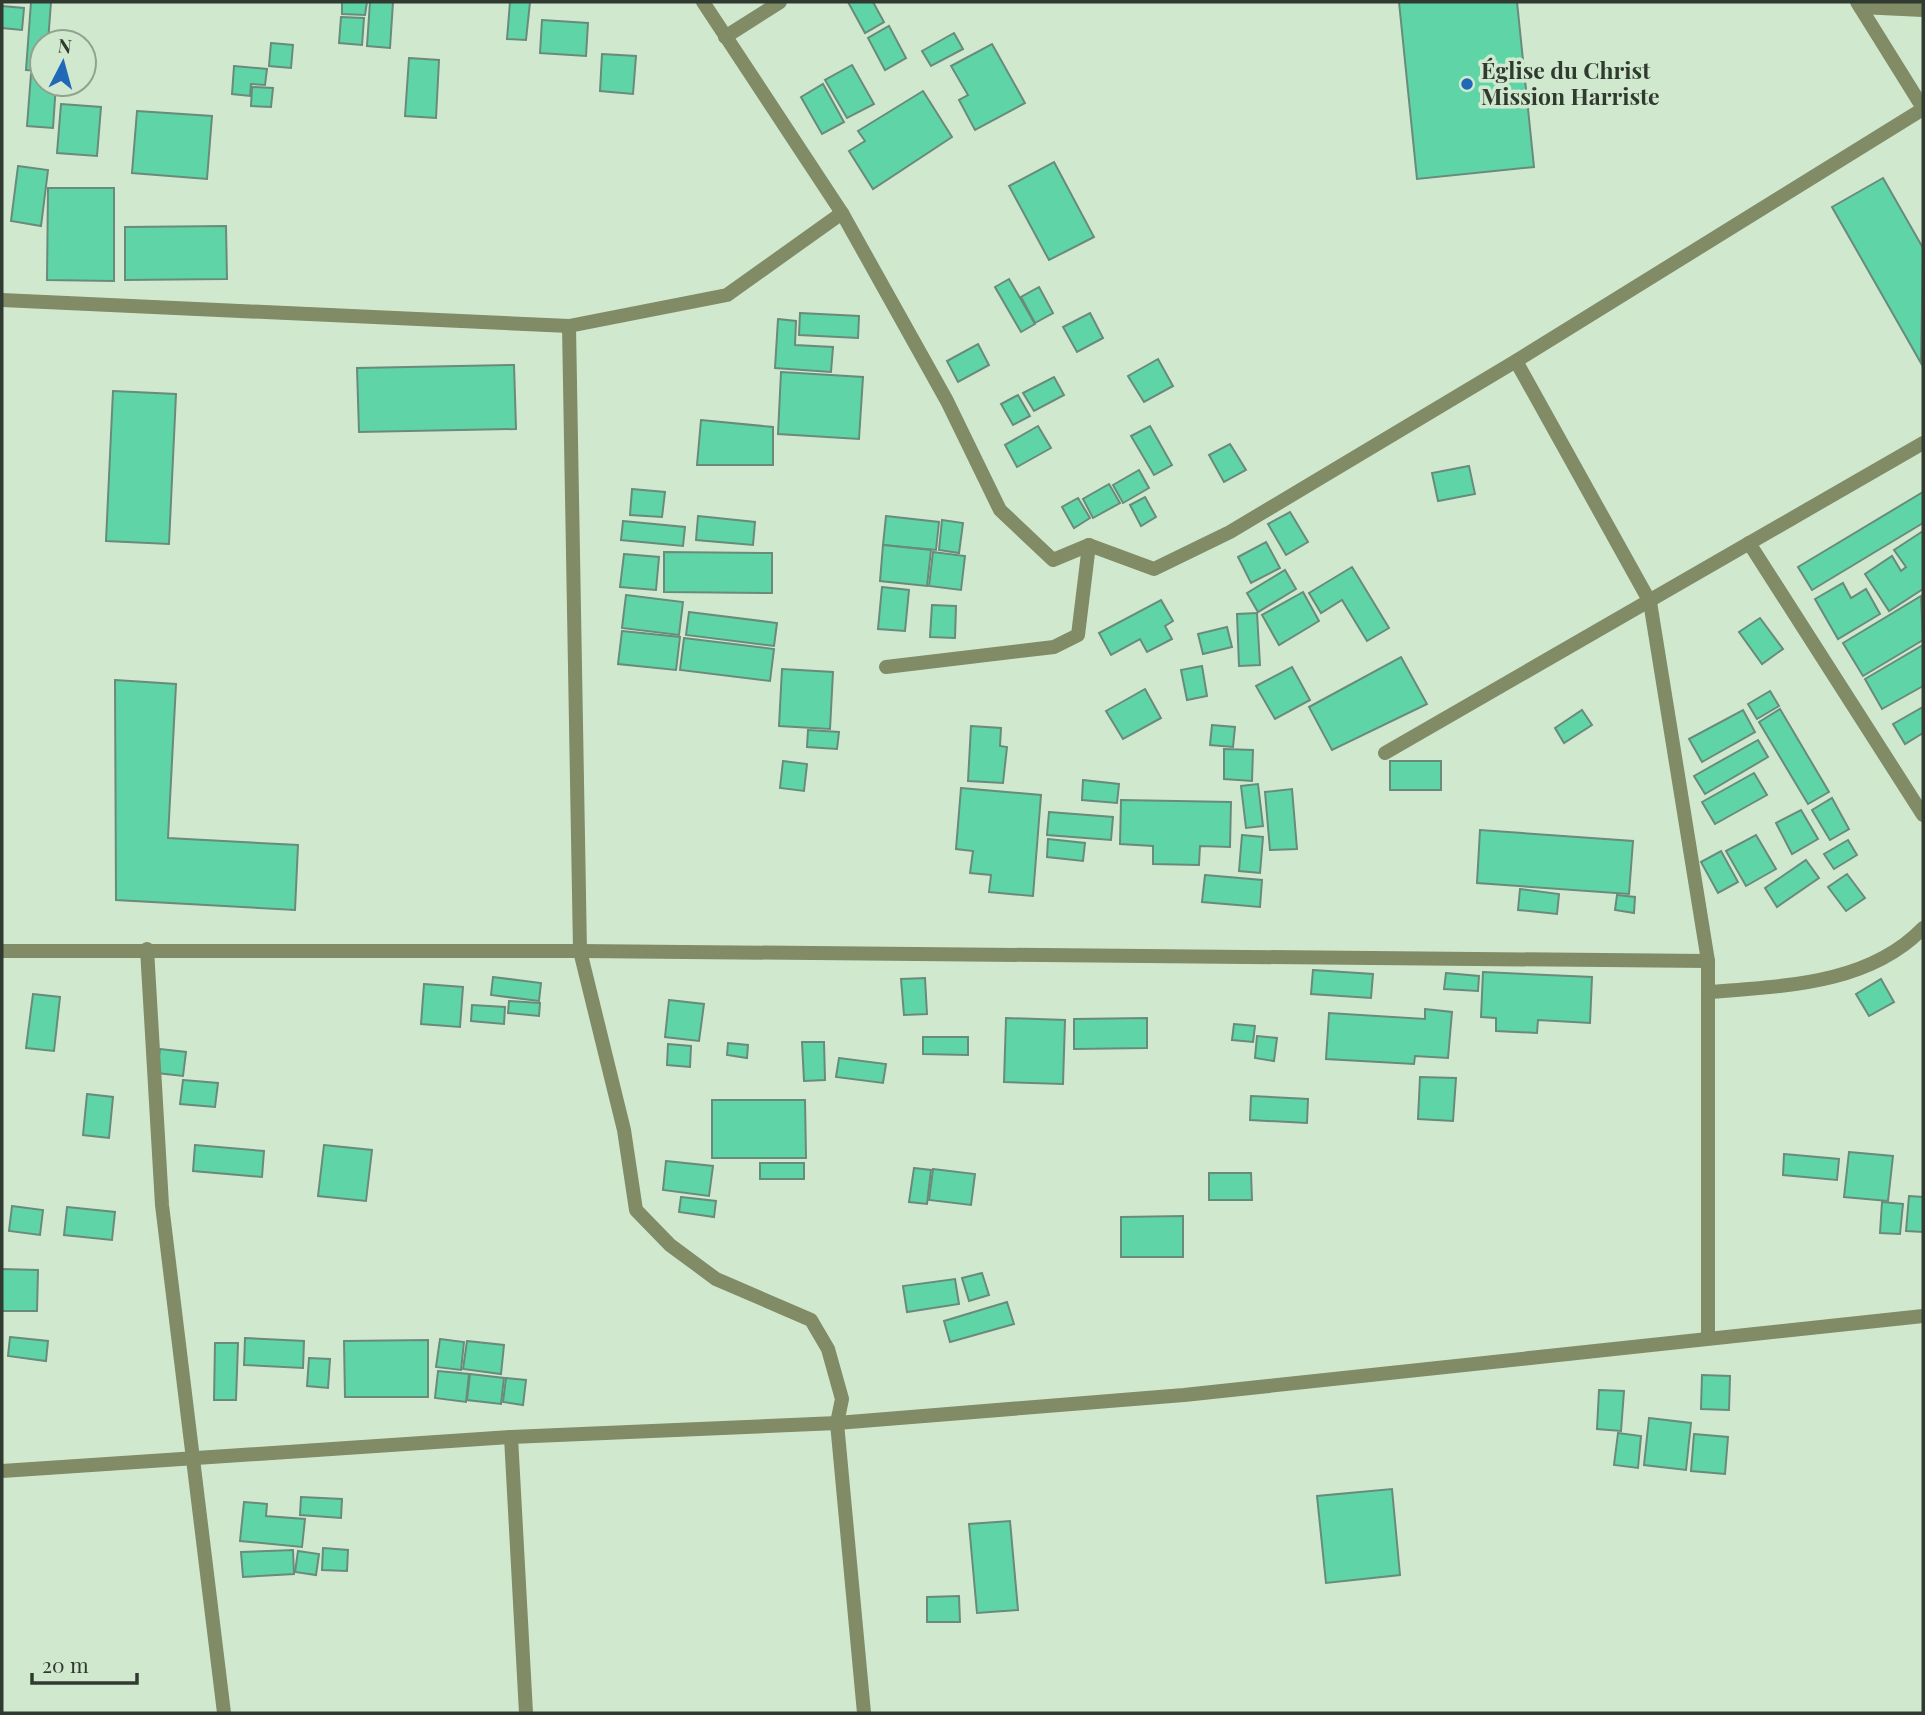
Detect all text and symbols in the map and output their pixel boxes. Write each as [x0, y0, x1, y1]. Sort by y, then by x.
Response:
north arrow [28, 28, 98, 98]
text: N [57, 31, 73, 59]
place label: Église du Christ Mission Harriste [1481, 54, 1660, 111]
marker: Église du Christ Mission Harriste [1459, 76, 1475, 92]
scale bar [32, 1642, 136, 1686]
text: 20 m [42, 1650, 89, 1678]

